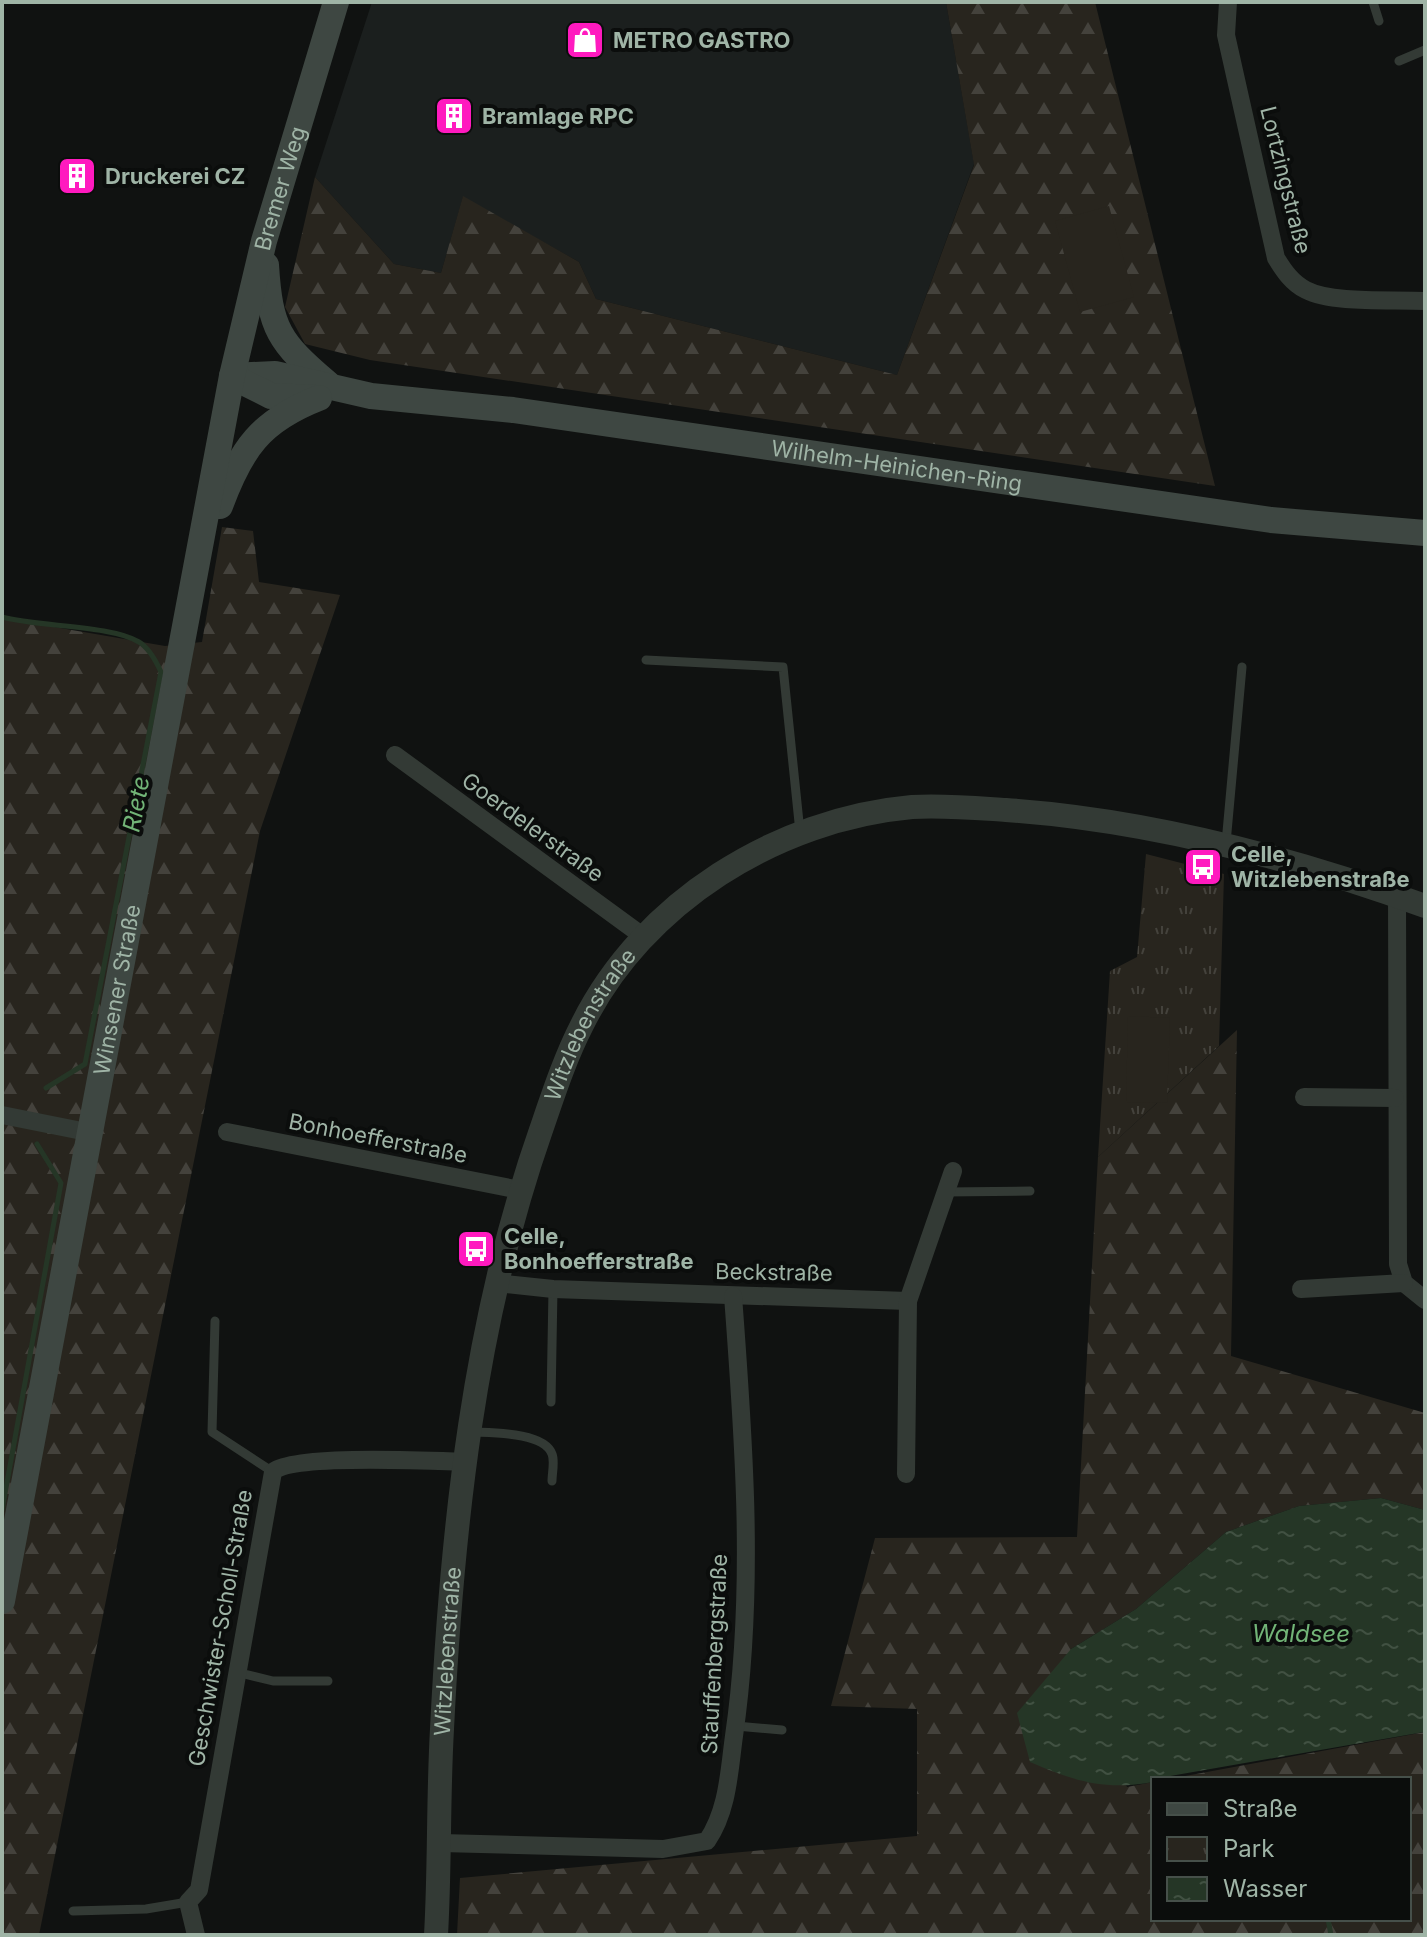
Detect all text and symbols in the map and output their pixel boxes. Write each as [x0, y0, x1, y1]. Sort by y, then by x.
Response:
shop icon: METRO GASTRO [564, 19, 606, 61]
place label: METRO GASTRO [613, 27, 791, 53]
building icon: Bramlage RPC [433, 95, 475, 137]
place label: Bramlage RPC [482, 103, 634, 129]
street label: Lortzingstraße [1255, 103, 1317, 257]
street label: Bremer Weg [249, 123, 311, 253]
building icon: Druckerei CZ [56, 155, 98, 197]
place label: Druckerei CZ [105, 163, 245, 189]
street label: Wilhelm-Heinichen-Ring [770, 435, 1024, 497]
street label: Goerdelerstraße [457, 767, 609, 887]
water label: Riete [116, 773, 156, 835]
place label: Celle, Witzlebenstraße [1231, 841, 1410, 892]
bus stop icon: Celle, Witzlebenstraße [1182, 846, 1224, 888]
street label: Winsener Straße [88, 902, 146, 1077]
street label: Witzlebenstraße [539, 943, 641, 1104]
street label: Bonhoefferstraße [287, 1108, 469, 1168]
place label: Celle, Bonhoefferstraße [504, 1223, 694, 1274]
bus stop icon: Celle, Bonhoefferstraße [455, 1228, 497, 1270]
street label: Beckstraße [715, 1258, 833, 1286]
street label: Geschwister-Scholl-Straße [183, 1488, 257, 1768]
street label: Stauffenbergstraße [696, 1553, 732, 1755]
street label: Witzlebenstraße [429, 1565, 466, 1737]
water label: Waldsee [1252, 1619, 1350, 1648]
legend [1151, 1777, 1411, 1921]
text: Straße [1223, 1794, 1298, 1823]
text: Park [1223, 1834, 1274, 1863]
text: Wasser [1223, 1874, 1307, 1903]

